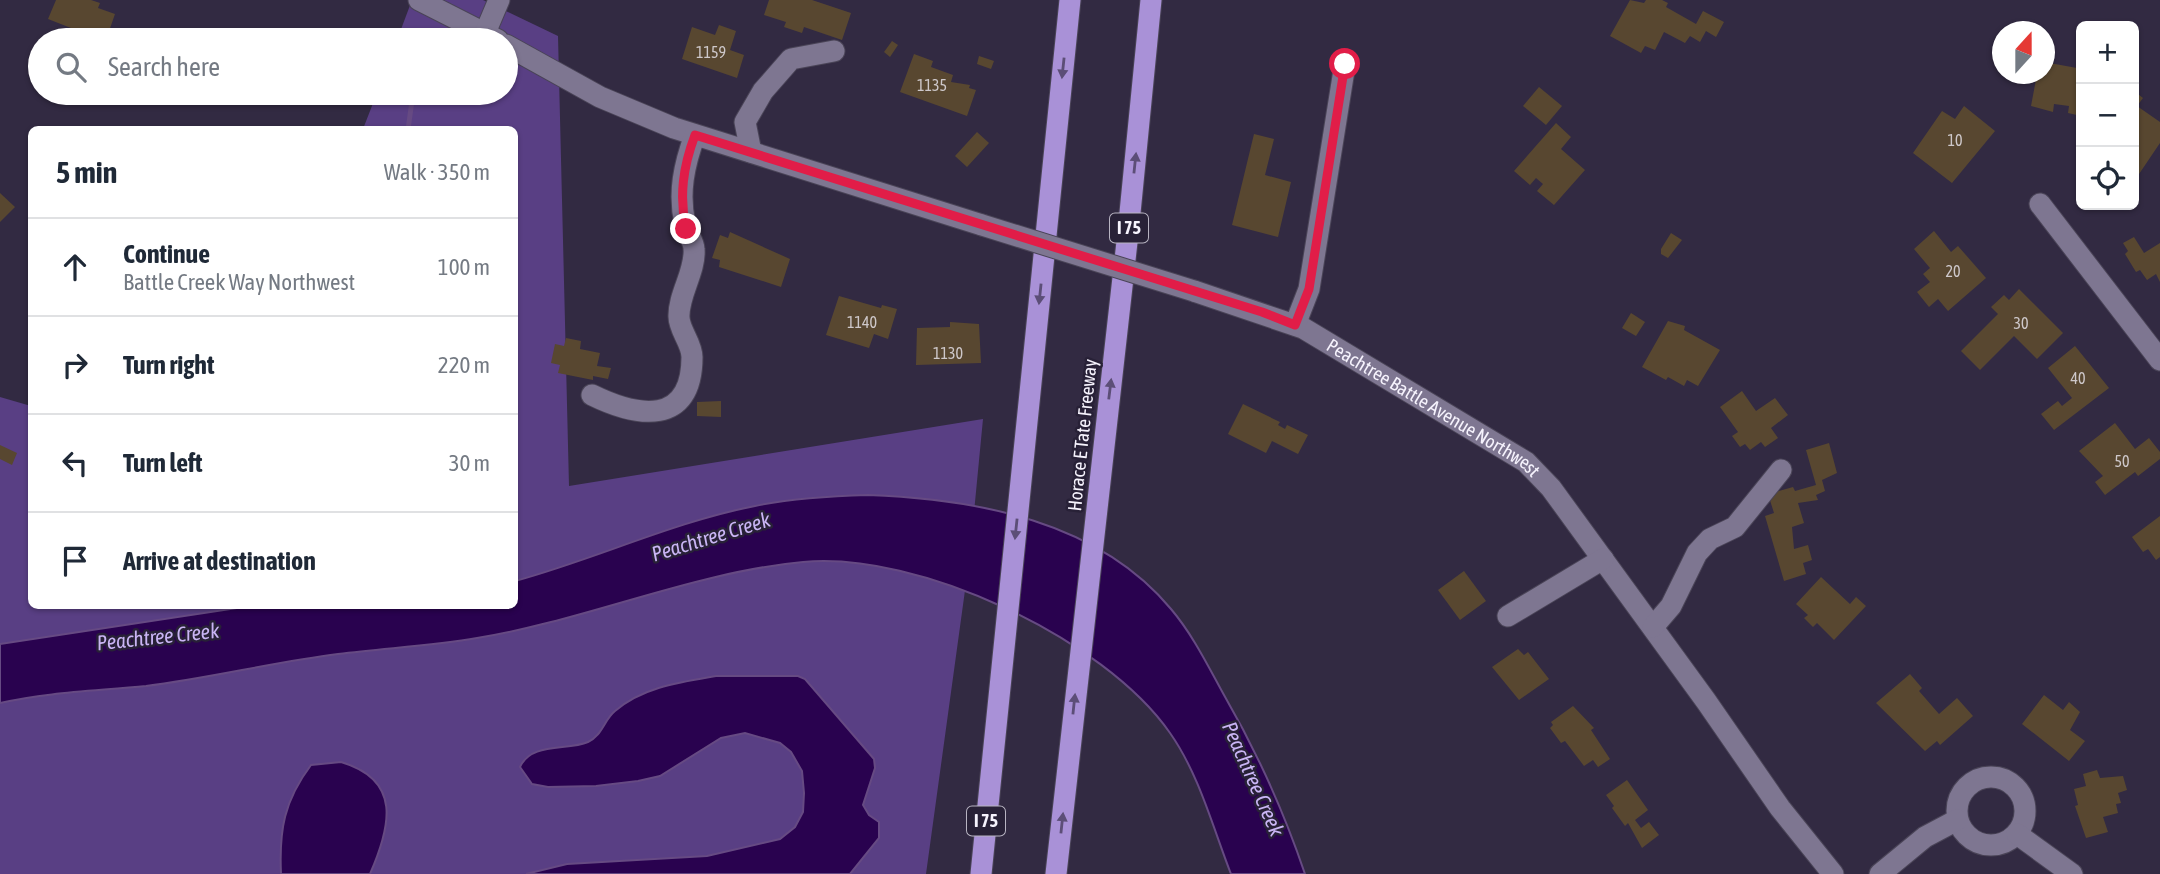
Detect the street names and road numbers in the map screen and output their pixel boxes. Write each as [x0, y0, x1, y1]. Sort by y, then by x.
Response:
road number: I 75 [1110, 213, 1148, 242]
street label: Peachtree Battle Avenue Northwest [1323, 334, 1545, 481]
street label: Horace E Tate Freeway [1063, 358, 1101, 512]
road number: I 75 [967, 806, 1005, 836]

